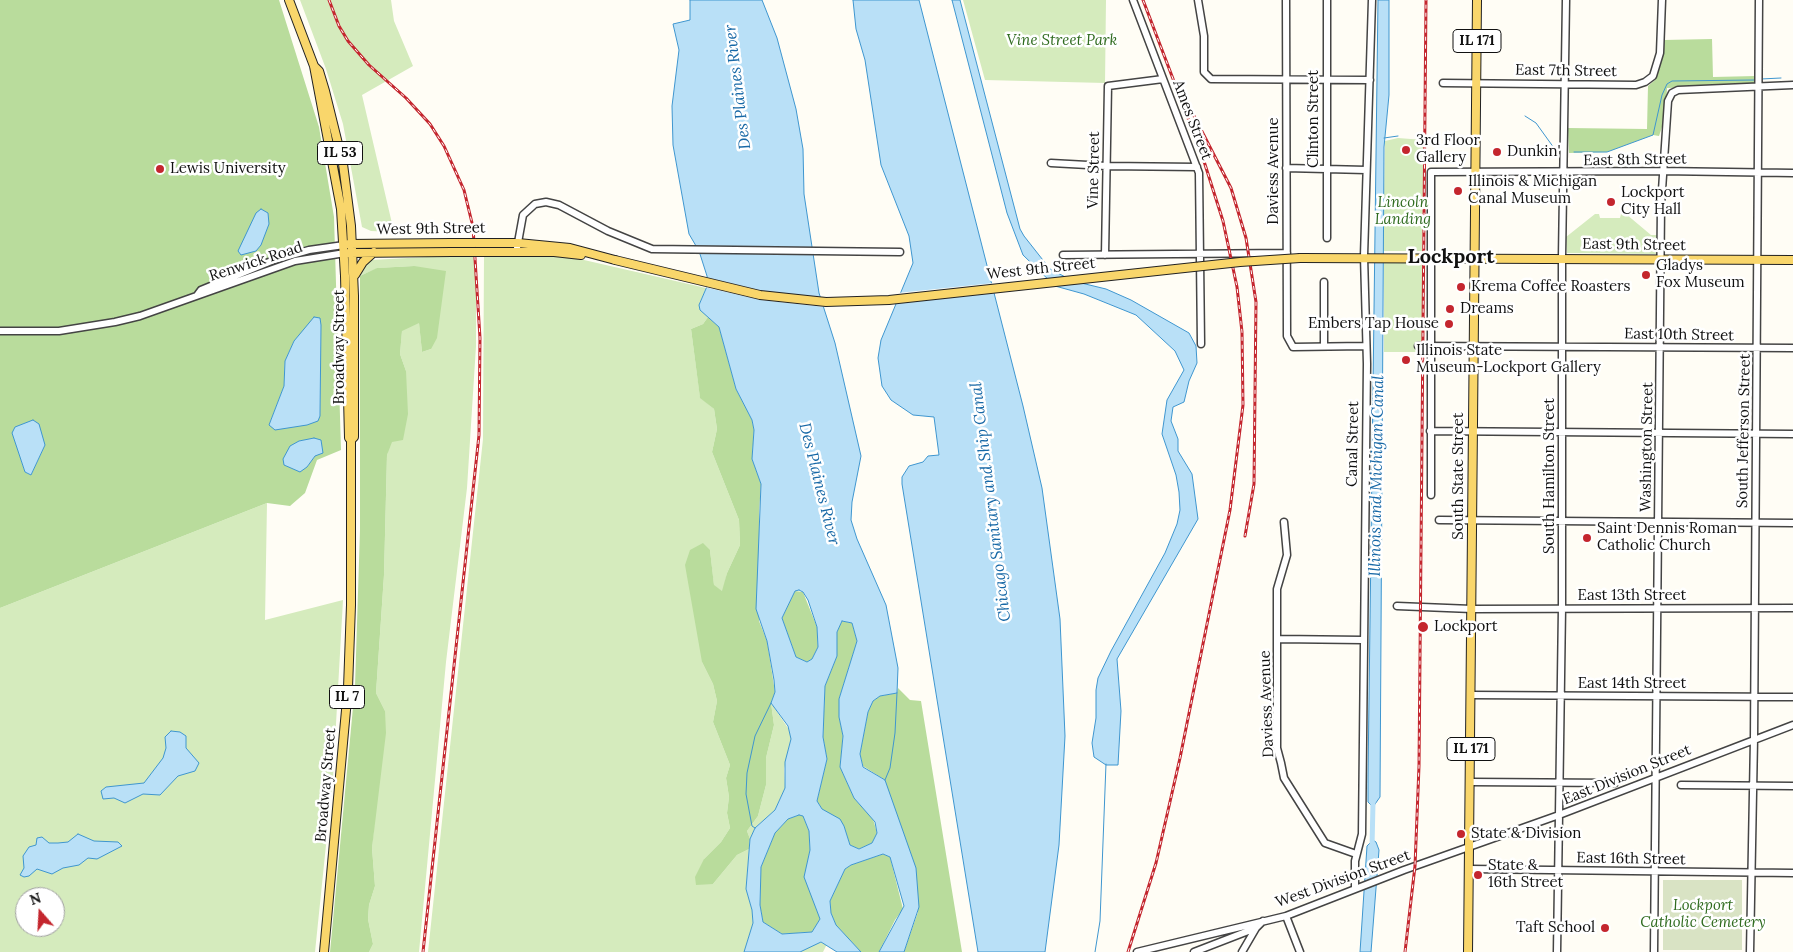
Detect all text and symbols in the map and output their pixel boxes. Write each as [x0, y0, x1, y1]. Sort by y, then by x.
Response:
water label: Des Plaines River [721, 24, 755, 150]
road number: IL 171 [1453, 29, 1501, 52]
park label: Vine Street Park [1007, 32, 1117, 50]
street label: East 7th Street [1515, 61, 1617, 81]
street label: Clinton Street [1305, 70, 1323, 168]
street label: Ames Street [1168, 77, 1216, 163]
street label: Daviess Avenue [1265, 117, 1283, 225]
street label: Vine Street [1084, 131, 1104, 209]
place label: 3rd Floor Gallery [1416, 132, 1480, 167]
road number: IL 53 [318, 142, 362, 164]
place label: Dunkin' [1507, 143, 1561, 161]
marker: 3rd Floor Gallery [1400, 144, 1412, 156]
marker: Dunkin' [1491, 146, 1503, 158]
street label: East 8th Street [1583, 150, 1687, 170]
place label: Lewis University [170, 160, 286, 178]
marker: Lewis University [154, 163, 166, 175]
place label: Illinois & Michigan Canal Museum [1468, 173, 1597, 208]
place label: Lockport City Hall [1621, 184, 1685, 219]
marker: Illinois & Michigan Canal Museum [1452, 185, 1464, 197]
park label: Lincoln Landing [1375, 194, 1431, 229]
marker: Lockport City Hall [1605, 196, 1617, 208]
street label: West 9th Street [376, 219, 486, 239]
street label: East 9th Street [1582, 235, 1686, 255]
street label: Renwick Road [207, 238, 305, 286]
district label: Lockport [1408, 245, 1494, 269]
street label: West 9th Street [986, 254, 1096, 284]
place label: Gladys Fox Museum [1656, 257, 1745, 292]
marker: Gladys Fox Museum [1640, 269, 1652, 281]
place label: Krema Coffee Roasters [1471, 278, 1631, 296]
marker: Krema Coffee Roasters [1455, 281, 1467, 293]
street label: Broadway Street [331, 290, 349, 404]
place label: Dreams [1460, 300, 1514, 318]
marker: Dreams [1444, 303, 1456, 315]
place label: Embers Tap House [1308, 315, 1439, 333]
marker: Embers Tap House [1443, 318, 1455, 330]
street label: East 10th Street [1624, 325, 1734, 345]
place label: Illinois State Museum-Lockport Gallery [1416, 342, 1601, 377]
marker: Illinois State Museum-Lockport Gallery [1400, 354, 1412, 366]
street label: South Jefferson Street [1734, 354, 1754, 508]
water label: Illinois and Michigan Canal [1366, 375, 1388, 577]
water label: Chicago Sanitary and Ship Canal [967, 381, 1015, 623]
street label: Washington Street [1637, 382, 1657, 512]
street label: South Hamilton Street [1541, 398, 1559, 554]
street label: Canal Street [1343, 401, 1363, 487]
street label: South State Street [1450, 412, 1468, 540]
water label: Des Plaines River [794, 421, 844, 547]
place label: Saint Dennis Roman Catholic Church [1597, 520, 1737, 555]
marker: Saint Dennis Roman Catholic Church [1581, 532, 1593, 544]
street label: East 13th Street [1578, 587, 1686, 605]
place label: Lockport [1434, 618, 1498, 636]
marker: Lockport [1416, 620, 1430, 634]
street label: Daviess Avenue [1256, 650, 1278, 758]
street label: East 14th Street [1578, 675, 1686, 693]
road number: IL 7 [330, 686, 364, 709]
street label: Broadway Street [312, 727, 340, 843]
road number: IL 171 [1447, 738, 1495, 761]
street label: East Division Street [1560, 741, 1694, 809]
place label: State & Division [1471, 825, 1581, 843]
marker: State & Division [1455, 828, 1467, 840]
street label: West Division Street [1273, 846, 1413, 912]
street label: East 16th Street [1576, 849, 1686, 869]
place label: State & 16th Street [1488, 857, 1563, 892]
marker: State & 16th Street [1472, 869, 1484, 881]
north arrow [15, 887, 65, 937]
text: N [27, 888, 43, 909]
park label: Lockport Catholic Cemetery [1640, 897, 1766, 932]
place label: Taft School [1516, 919, 1595, 937]
marker: Taft School [1599, 922, 1611, 934]

